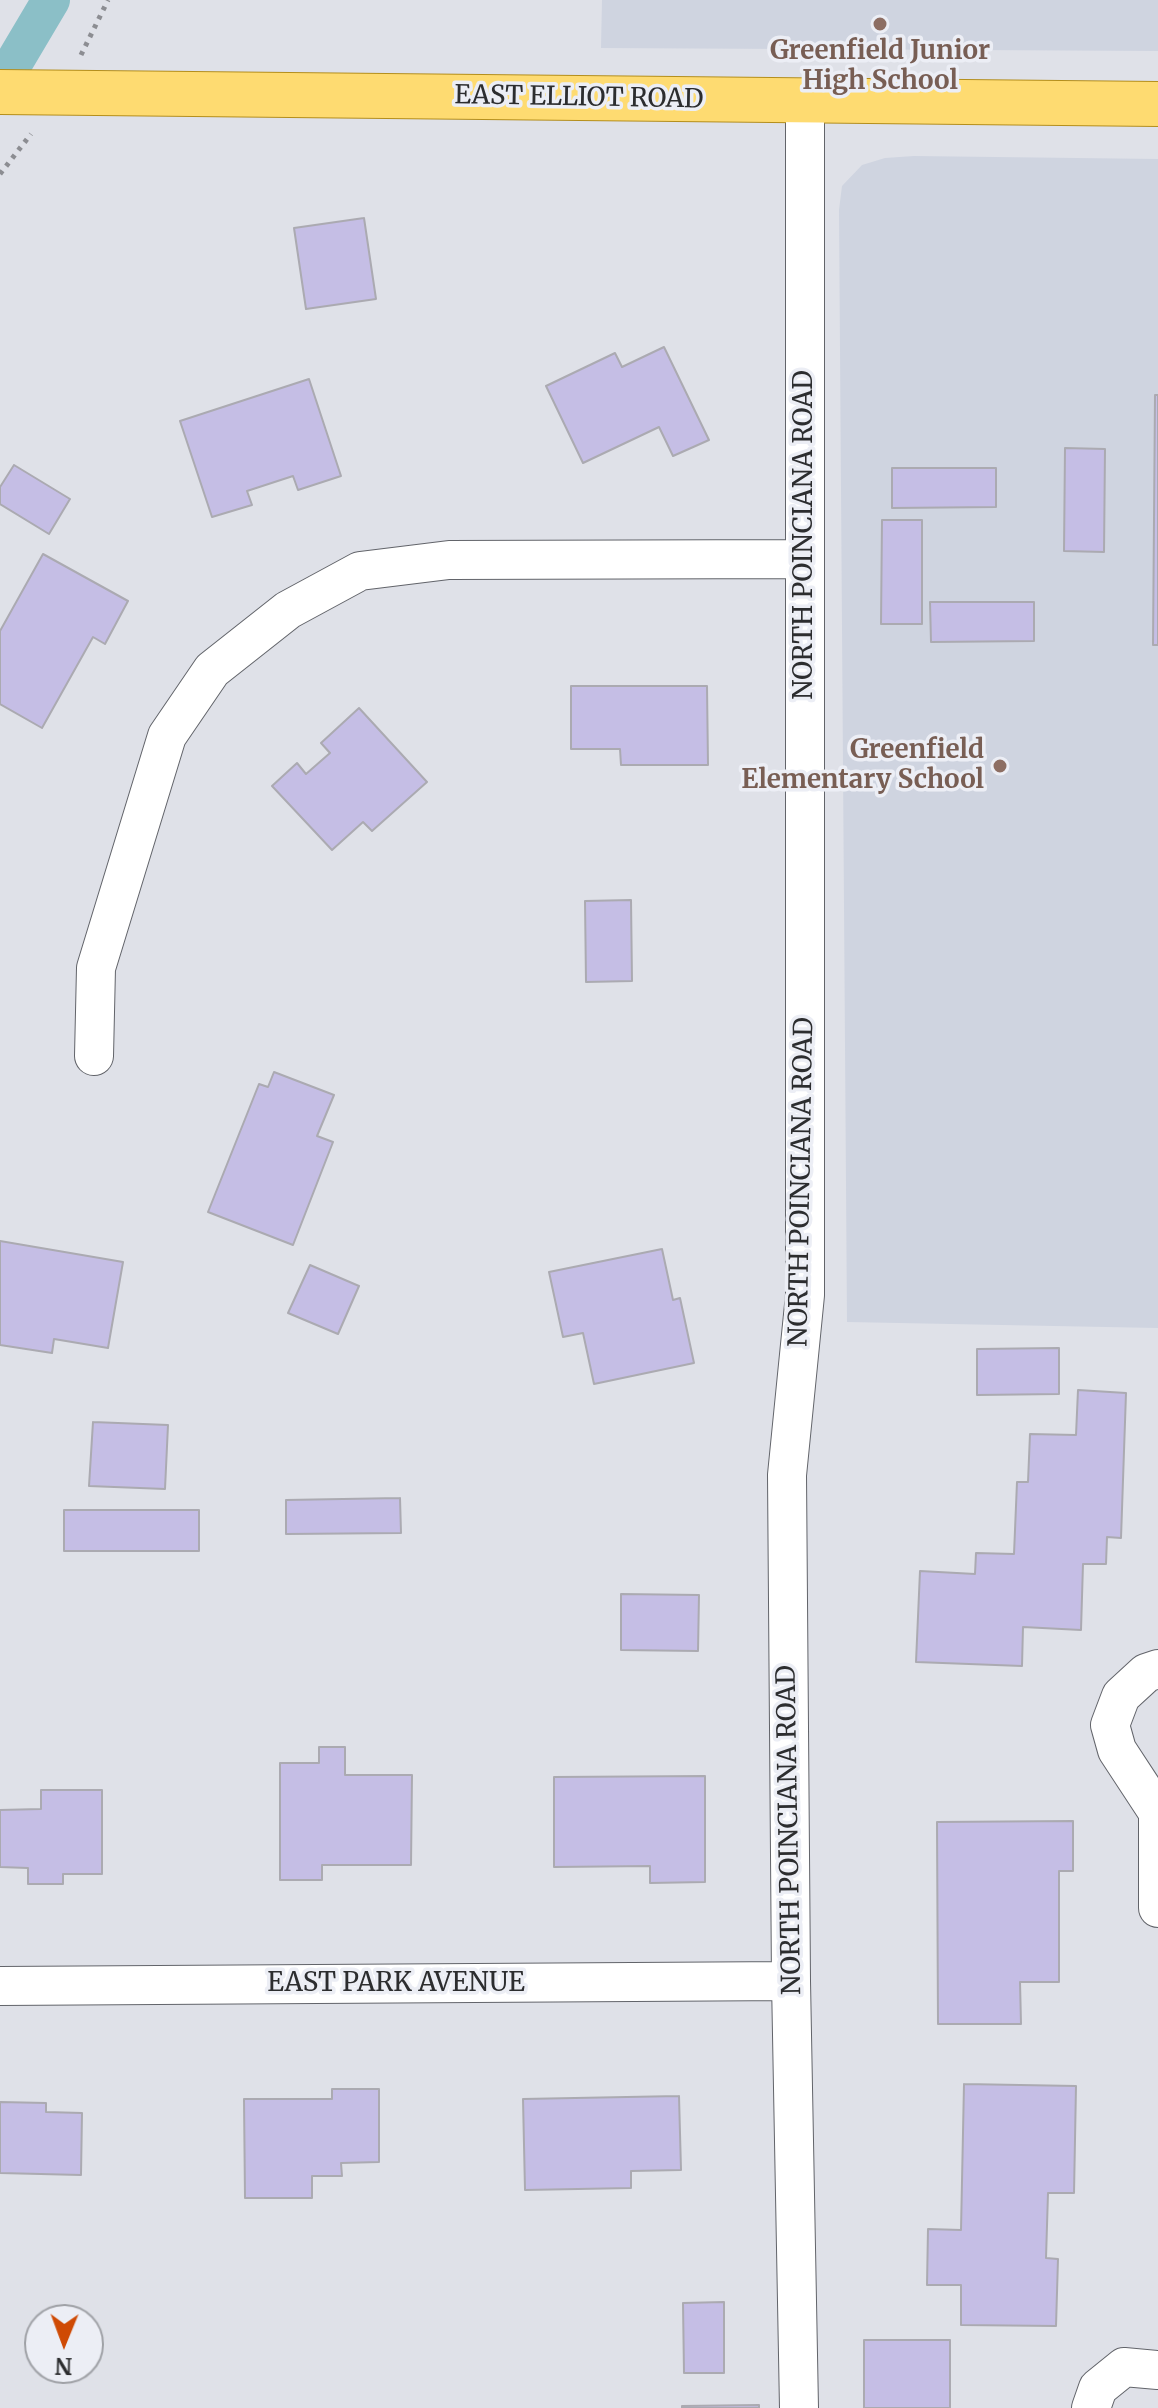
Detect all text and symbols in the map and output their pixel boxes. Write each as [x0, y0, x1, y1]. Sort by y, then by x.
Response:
marker: Greenfield Junior High School [871, 15, 889, 33]
place label: Greenfield Junior High School [770, 36, 990, 98]
street label: EAST ELLIOT ROAD [454, 80, 704, 116]
street label: NORTH POINCIANA ROAD [789, 370, 821, 700]
place label: Greenfield Elementary School [741, 735, 984, 796]
marker: Greenfield Elementary School [991, 757, 1009, 775]
street label: NORTH POINCIANA ROAD [784, 1017, 820, 1347]
street label: NORTH POINCIANA ROAD [772, 1665, 808, 1995]
street label: EAST PARK AVENUE [267, 1968, 525, 2000]
north arrow [24, 2304, 104, 2384]
text: N [55, 2352, 73, 2380]

